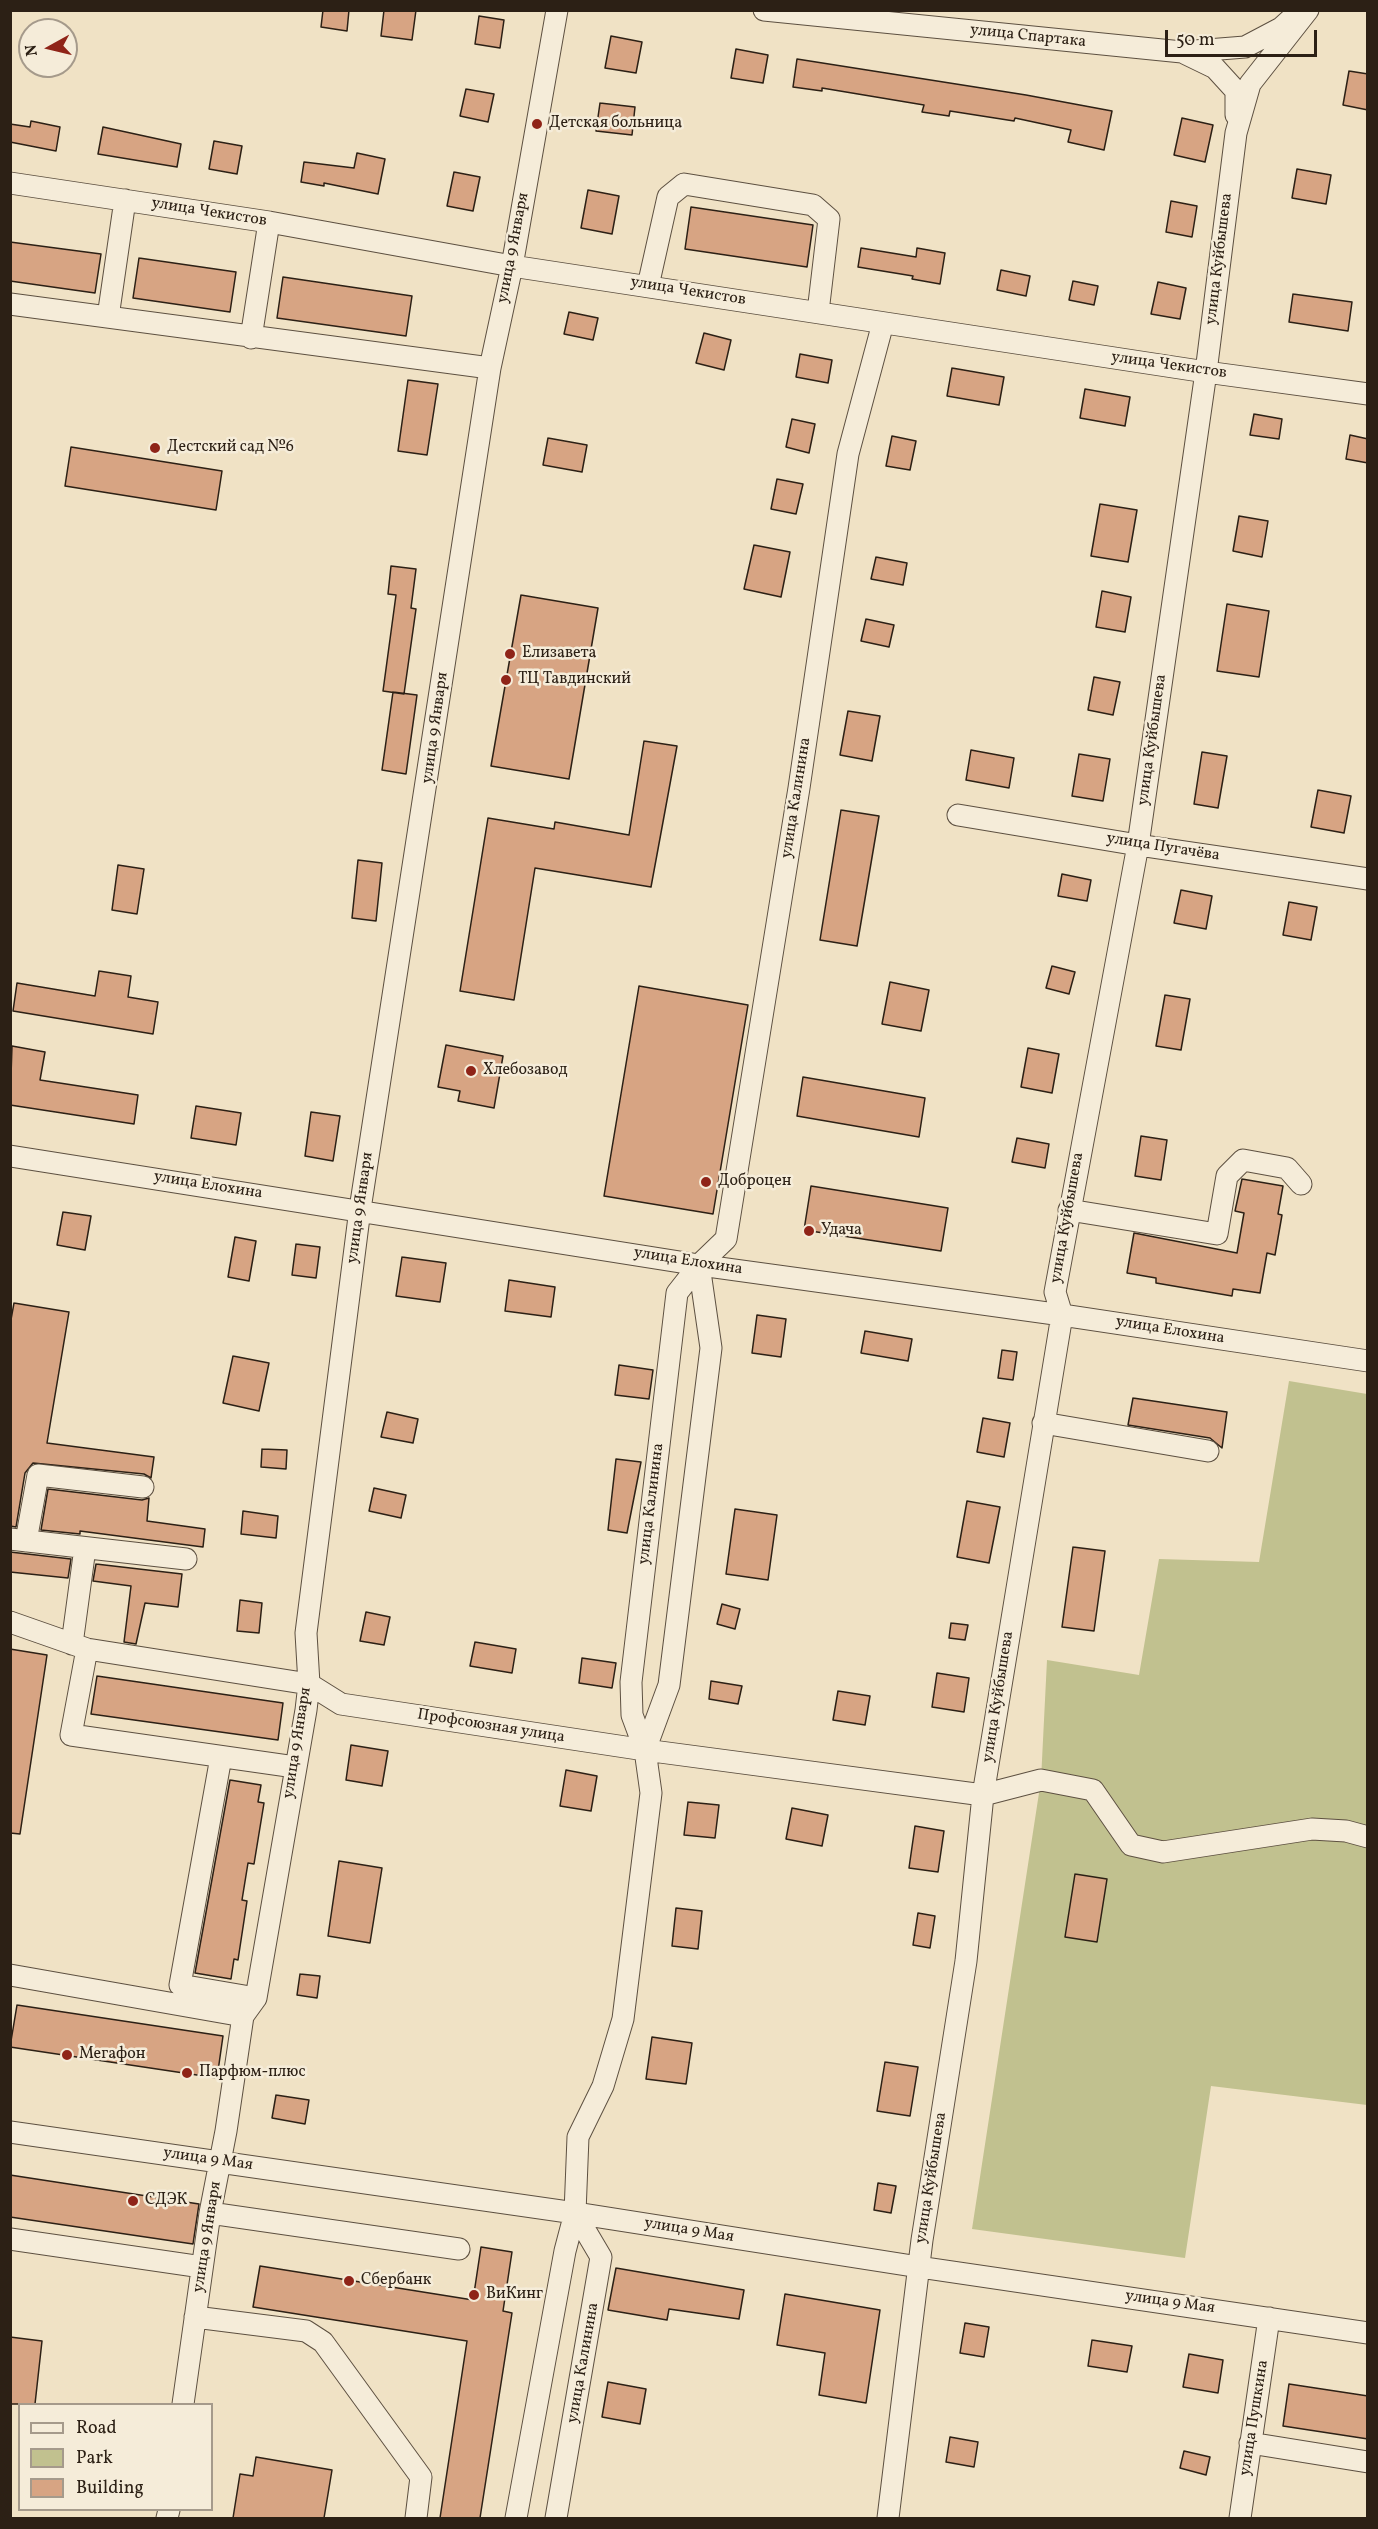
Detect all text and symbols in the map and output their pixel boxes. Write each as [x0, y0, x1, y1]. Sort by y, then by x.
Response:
north arrow [18, 18, 78, 78]
scale bar [1168, 18, 1320, 56]
street label: улица Спартака [969, 21, 1087, 53]
text: 50 m [1176, 28, 1215, 53]
text: N [20, 43, 44, 58]
place label: Детская больница [549, 114, 682, 134]
marker: Детская больница [530, 117, 544, 131]
street label: улица 9 Января [494, 191, 534, 305]
street label: улица Куйбышева [1202, 192, 1238, 326]
street label: улица Чекистов [150, 194, 268, 232]
street label: улица Чекистов [629, 273, 747, 311]
street label: улица Чекистов [1110, 348, 1228, 384]
place label: Дестский сад №6 [167, 438, 294, 458]
marker: Дестский сад №6 [148, 441, 162, 455]
place label: Елизавета [522, 644, 597, 664]
marker: Елизавета [503, 647, 517, 661]
place label: ТЦ Тавдинский [518, 670, 631, 690]
street label: улица 9 Января [419, 671, 453, 785]
marker: ТЦ Тавдинский [499, 673, 513, 687]
street label: улица Куйбышева [1134, 673, 1172, 807]
street label: улица Калинина [778, 736, 816, 860]
street label: улица Пугачёва [1105, 830, 1221, 866]
place label: Хлебозавод [483, 1061, 568, 1081]
marker: Хлебозавод [464, 1064, 478, 1078]
street label: улица 9 Января [344, 1151, 378, 1265]
street label: улица Куйбышева [1047, 1151, 1089, 1285]
street label: улица Елохина [152, 1168, 264, 1204]
place label: Доброцен [718, 1172, 792, 1192]
marker: Доброцен [699, 1175, 713, 1189]
place label: Удача [821, 1221, 862, 1241]
marker: Удача [802, 1224, 816, 1238]
street label: улица Елохина [632, 1244, 744, 1280]
street label: улица Елохина [1114, 1313, 1226, 1349]
street label: улица Калинина [635, 1442, 669, 1566]
street label: улица Куйбышева [979, 1630, 1019, 1764]
street label: улица 9 Января [280, 1686, 316, 1800]
street label: Профсоюзная улица [416, 1706, 566, 1748]
place label: Мегафон [79, 2045, 146, 2065]
marker: Мегафон [60, 2048, 74, 2062]
place label: Парфюм-плюс [199, 2063, 306, 2083]
marker: Парфюм-плюс [180, 2066, 194, 2080]
street label: улица Куйбышева [912, 2111, 952, 2245]
street label: улица 9 Мая [162, 2144, 254, 2176]
street label: улица 9 Января [190, 2180, 226, 2294]
place label: СДЭК [145, 2191, 187, 2211]
marker: СДЭК [126, 2194, 140, 2208]
street label: улица 9 Мая [643, 2214, 735, 2248]
place label: Сбербанк [361, 2271, 431, 2291]
marker: Сбербанк [342, 2274, 356, 2288]
place label: ВиКинг [486, 2285, 543, 2305]
street label: улица 9 Мая [1124, 2287, 1216, 2319]
marker: ВиКинг [467, 2288, 481, 2302]
street label: улица Калинина [564, 2301, 604, 2425]
street label: улица Пушкина [1236, 2359, 1274, 2477]
legend [18, 2403, 213, 2511]
text: Road [76, 2416, 117, 2441]
text: Park [76, 2446, 113, 2471]
text: Building [76, 2476, 144, 2501]

